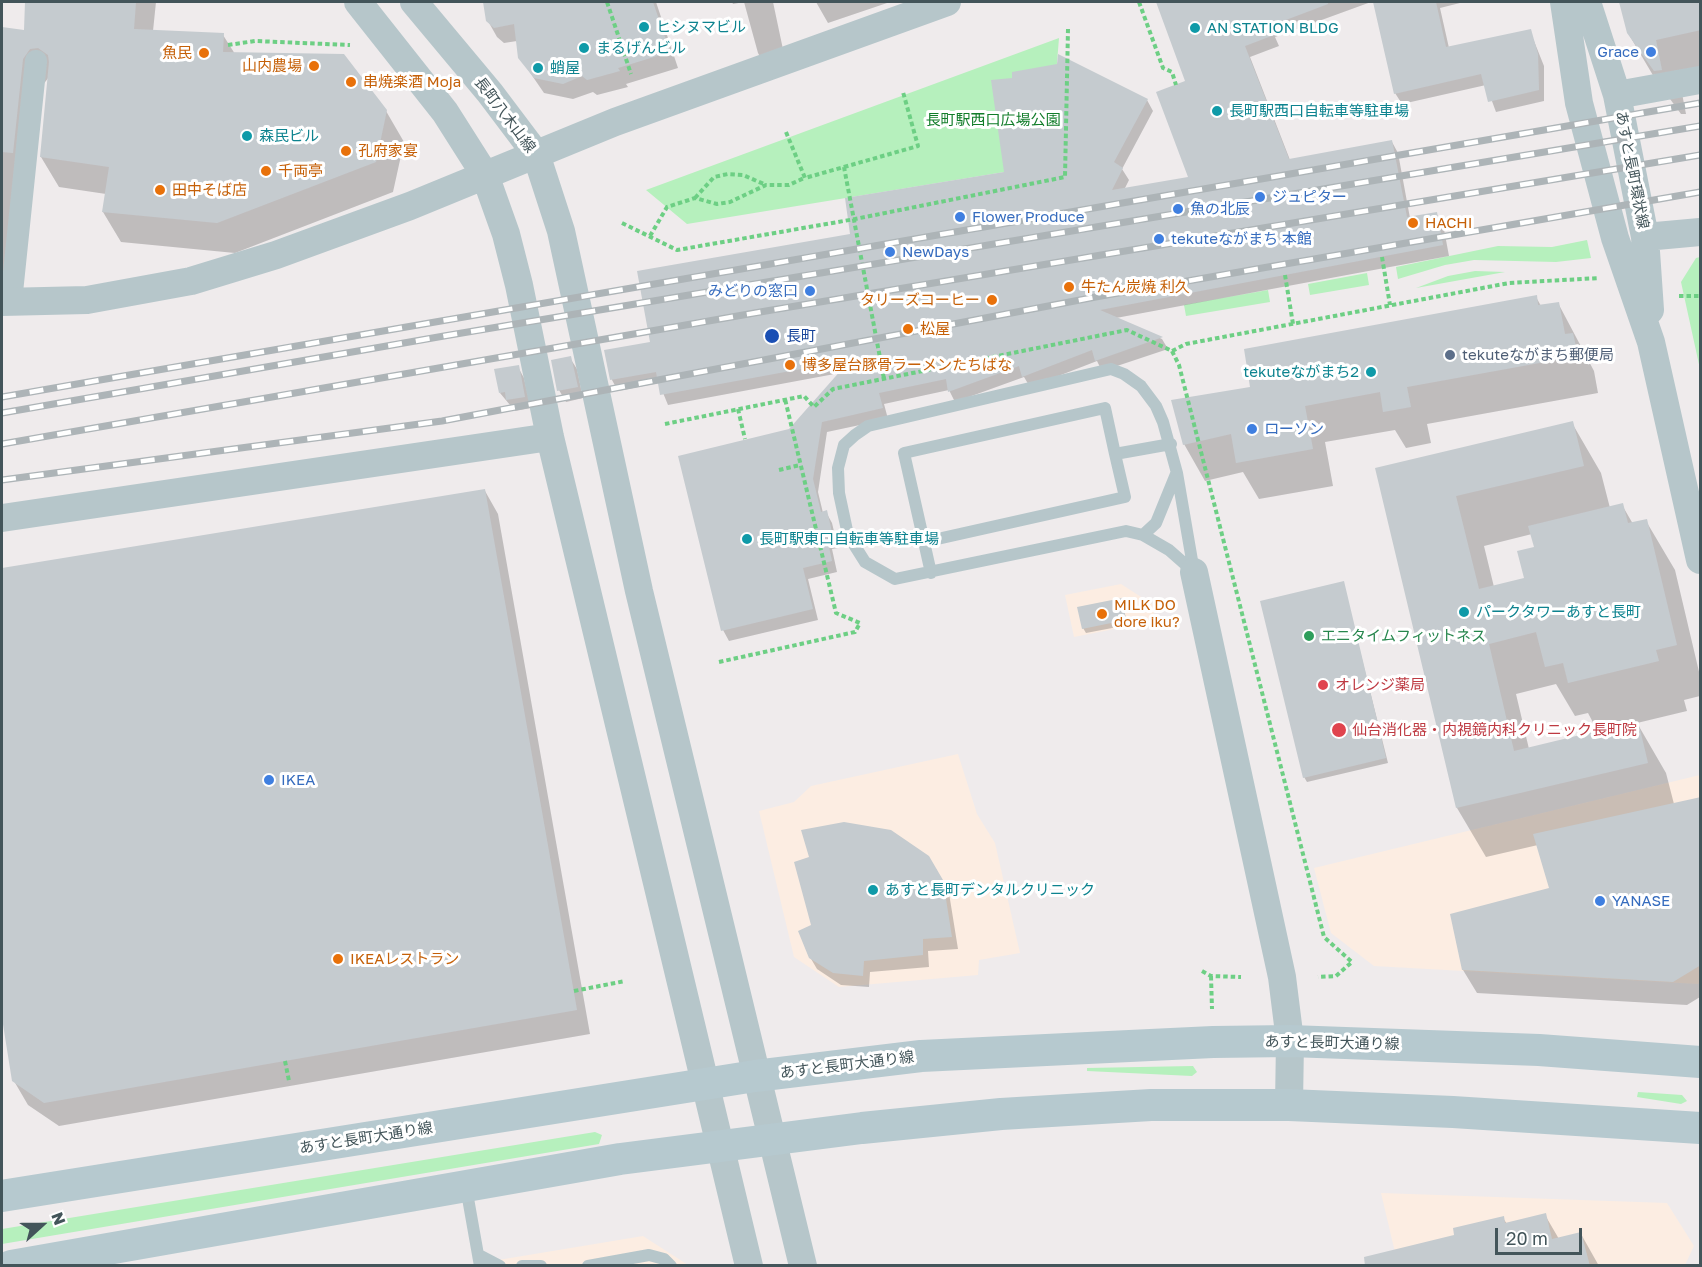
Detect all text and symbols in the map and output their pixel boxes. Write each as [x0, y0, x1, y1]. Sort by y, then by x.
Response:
place label: ヒシヌマビル [656, 18, 746, 36]
place label: AN STATION BLDG [1207, 19, 1339, 37]
marker: ヒシヌマビル [637, 20, 651, 34]
marker: AN STATION BLDG [1188, 21, 1202, 35]
place label: まるげんビル [596, 39, 686, 57]
marker: まるげんビル [577, 41, 591, 55]
place label: Grace [1597, 43, 1639, 61]
place label: 魚民 [162, 44, 192, 62]
marker: Grace [1644, 45, 1658, 59]
marker: 魚民 [197, 46, 211, 60]
place label: 山内農場 [242, 57, 302, 75]
marker: 山内農場 [307, 59, 321, 73]
place label: 蛸屋 [550, 59, 580, 77]
marker: 蛸屋 [531, 61, 545, 75]
place label: 串焼楽酒 Moja [363, 73, 461, 91]
street label: 長町八木山線 [471, 74, 539, 156]
marker: 串焼楽酒 Moja [344, 75, 358, 89]
place label: 長町駅西口自転車等駐車場 [1229, 102, 1409, 120]
marker: 長町駅西口自転車等駐車場 [1210, 104, 1224, 118]
street label: あすと長町環状線 [1612, 109, 1652, 231]
park label: 長町駅西口広場公園 [926, 111, 1060, 129]
place label: 森民ビル [259, 127, 319, 145]
marker: 森民ビル [240, 129, 254, 143]
place label: 孔府家宴 [358, 142, 418, 160]
marker: 孔府家宴 [339, 144, 353, 158]
place label: 千両亭 [278, 162, 323, 180]
marker: 千両亭 [259, 164, 273, 178]
place label: 田中そば店 [172, 181, 247, 199]
marker: 田中そば店 [153, 183, 167, 197]
place label: ジュピター [1272, 188, 1347, 206]
marker: ジュピター [1253, 190, 1267, 204]
place label: 魚の北辰 [1190, 200, 1250, 218]
marker: 魚の北辰 [1171, 202, 1185, 216]
place label: Flower Produce [972, 208, 1084, 226]
marker: Flower Produce [953, 210, 967, 224]
place label: HACHI [1425, 214, 1472, 232]
marker: HACHI [1406, 216, 1420, 230]
place label: tekuteながまち 本館 [1171, 230, 1312, 248]
marker: tekuteながまち 本館 [1152, 232, 1166, 246]
place label: NewDays [902, 243, 969, 261]
marker: NewDays [883, 245, 897, 259]
place label: 牛たん炭焼 利久 [1081, 278, 1190, 296]
marker: 牛たん炭焼 利久 [1062, 280, 1076, 294]
place label: みどりの窓口 [708, 282, 798, 300]
marker: みどりの窓口 [803, 284, 817, 298]
place label: タリーズコーヒー [860, 291, 980, 309]
marker: タリーズコーヒー [985, 293, 999, 307]
place label: 松屋 [920, 320, 950, 338]
marker: 松屋 [901, 322, 915, 336]
marker: 長町 [763, 327, 781, 345]
place label: 長町 [786, 327, 816, 345]
place label: tekuteながまち郵便局 [1462, 346, 1614, 364]
marker: tekuteながまち郵便局 [1443, 348, 1457, 362]
place label: 博多屋台豚骨ラーメンたちばな [802, 356, 1012, 374]
marker: 博多屋台豚骨ラーメンたちばな [783, 358, 797, 372]
place label: tekuteながまち2 [1243, 363, 1359, 381]
marker: tekuteながまち2 [1364, 365, 1378, 379]
place label: ローソン [1264, 420, 1324, 438]
marker: ローソン [1245, 422, 1259, 436]
place label: 長町駅東口自転車等駐車場 [759, 530, 939, 548]
marker: 長町駅東口自転車等駐車場 [740, 532, 754, 546]
place label: MILK DO dore iku? [1114, 596, 1180, 631]
place label: パークタワーあすと長町 [1476, 603, 1641, 621]
marker: パークタワーあすと長町 [1457, 605, 1471, 619]
marker: MILK DO dore iku? [1095, 607, 1109, 621]
place label: エニタイムフィットネス [1321, 627, 1486, 645]
marker: エニタイムフィットネス [1302, 629, 1316, 643]
place label: オレンジ薬局 [1335, 676, 1425, 694]
marker: オレンジ薬局 [1316, 678, 1330, 692]
marker: 仙台消化器・内視鏡内科クリニック長町院 [1330, 721, 1348, 739]
place label: 仙台消化器・内視鏡内科クリニック長町院 [1352, 721, 1637, 739]
place label: IKEA [281, 771, 315, 789]
marker: IKEA [262, 773, 276, 787]
place label: あすと長町デンタルクリニック [885, 881, 1095, 899]
marker: あすと長町デンタルクリニック [866, 883, 880, 897]
place label: YANASE [1612, 892, 1670, 910]
marker: YANASE [1593, 894, 1607, 908]
place label: IKEAレストラン [350, 950, 459, 968]
marker: IKEAレストラン [331, 952, 345, 966]
street label: あすと長町大通り線 [1264, 1033, 1400, 1053]
street label: あすと長町大通り線 [779, 1048, 915, 1082]
street label: あすと長町大通り線 [298, 1119, 434, 1157]
north arrow [12, 1195, 72, 1255]
text: N [47, 1209, 70, 1228]
scale bar [1498, 1216, 1585, 1254]
text: 20 m [1506, 1227, 1548, 1249]

